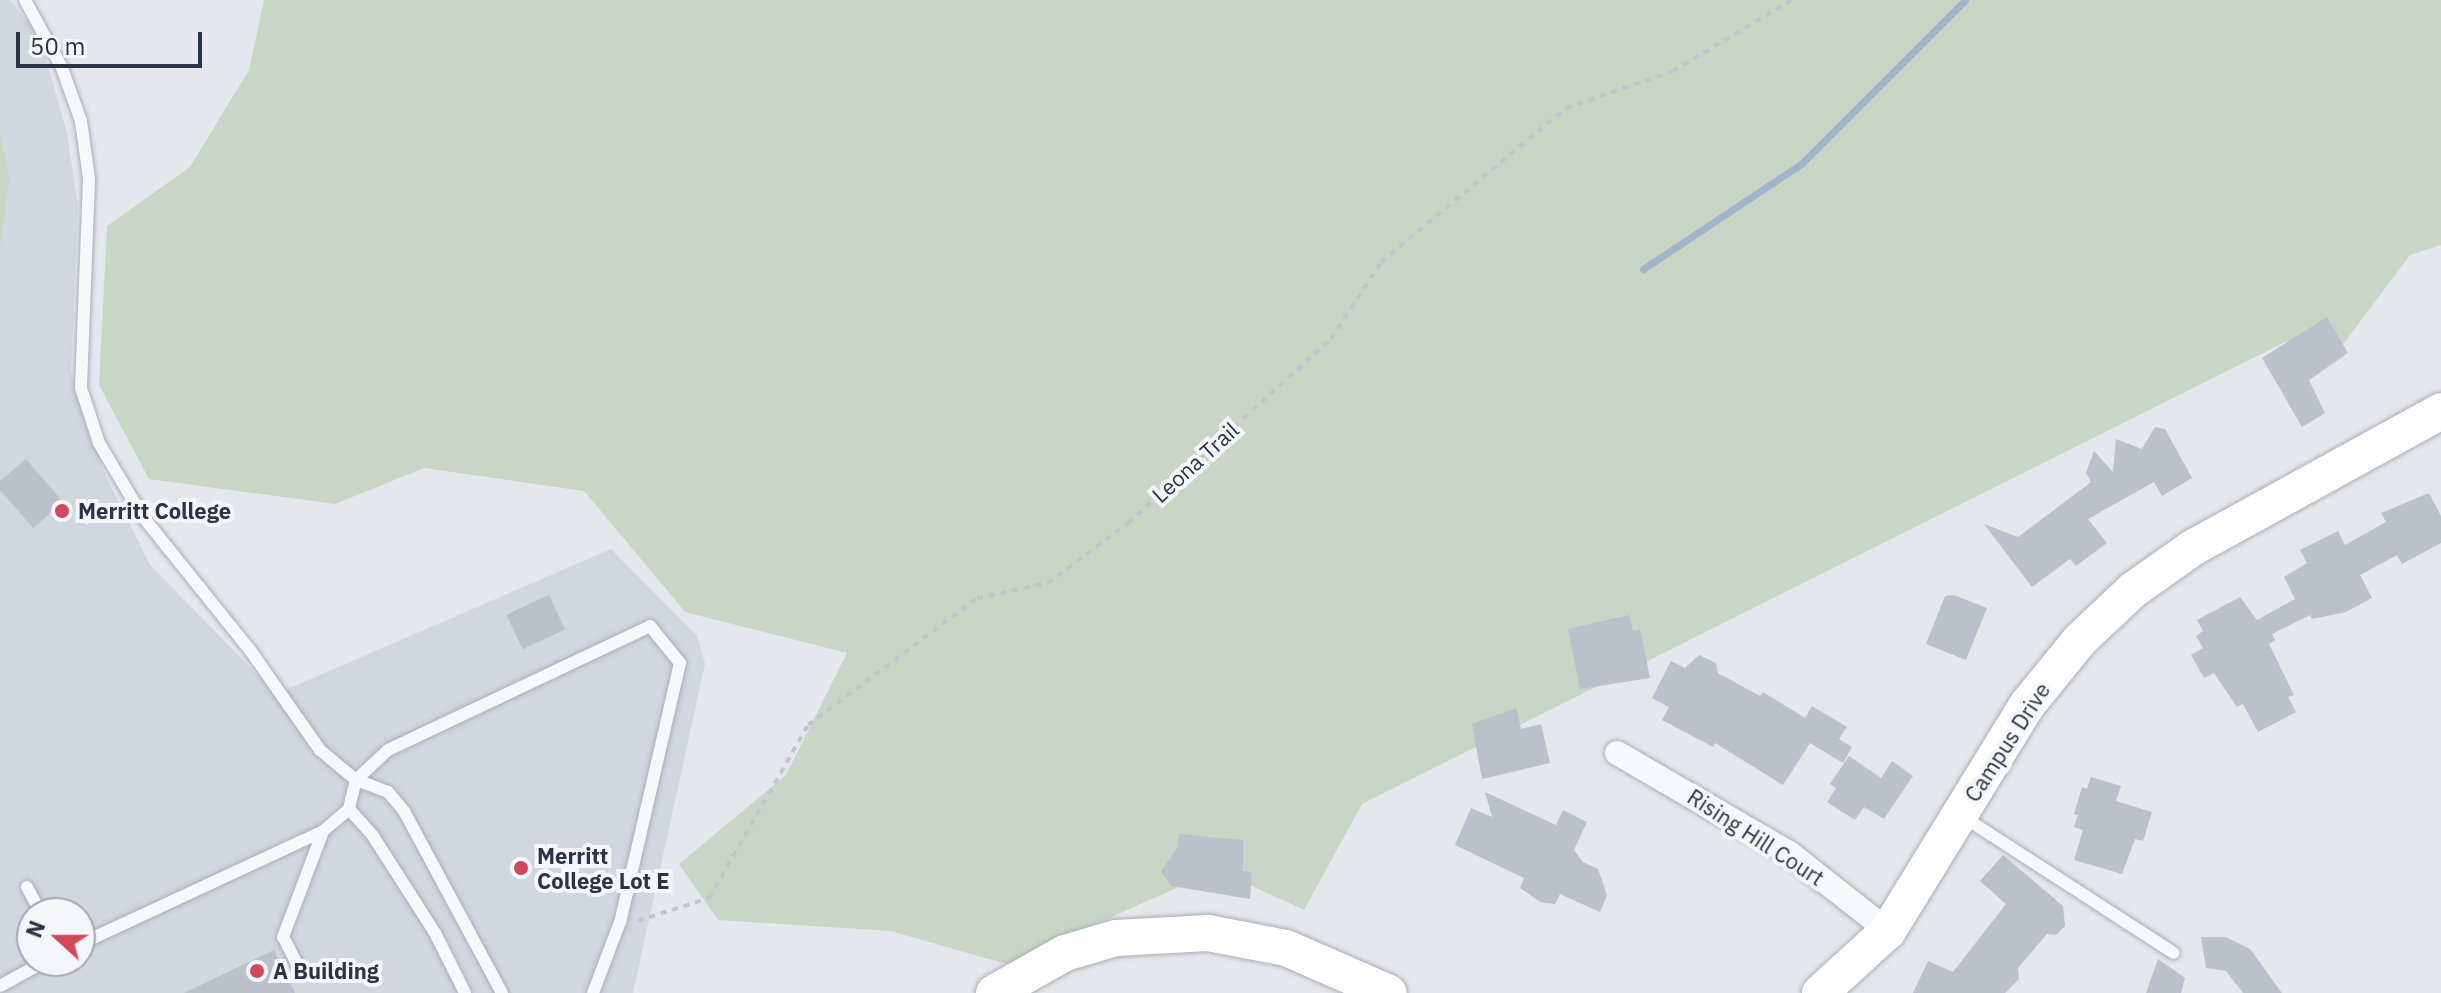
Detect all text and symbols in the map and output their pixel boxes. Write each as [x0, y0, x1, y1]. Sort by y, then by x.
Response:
scale bar [20, 16, 206, 66]
text: 50 m [30, 30, 85, 62]
street label: Leona Trail [1146, 416, 1244, 508]
place label: Merritt College [78, 498, 231, 524]
marker: Merritt College [53, 502, 71, 520]
street label: Campus Drive [1959, 677, 2055, 807]
street label: Rising Hill Court [1683, 783, 1829, 891]
place label: Merritt College Lot E [537, 842, 670, 894]
marker: Merritt College Lot E [512, 859, 530, 877]
north arrow [16, 897, 96, 977]
text: N [19, 916, 51, 942]
place label: A Building [273, 958, 379, 984]
marker: A Building [248, 962, 266, 980]

